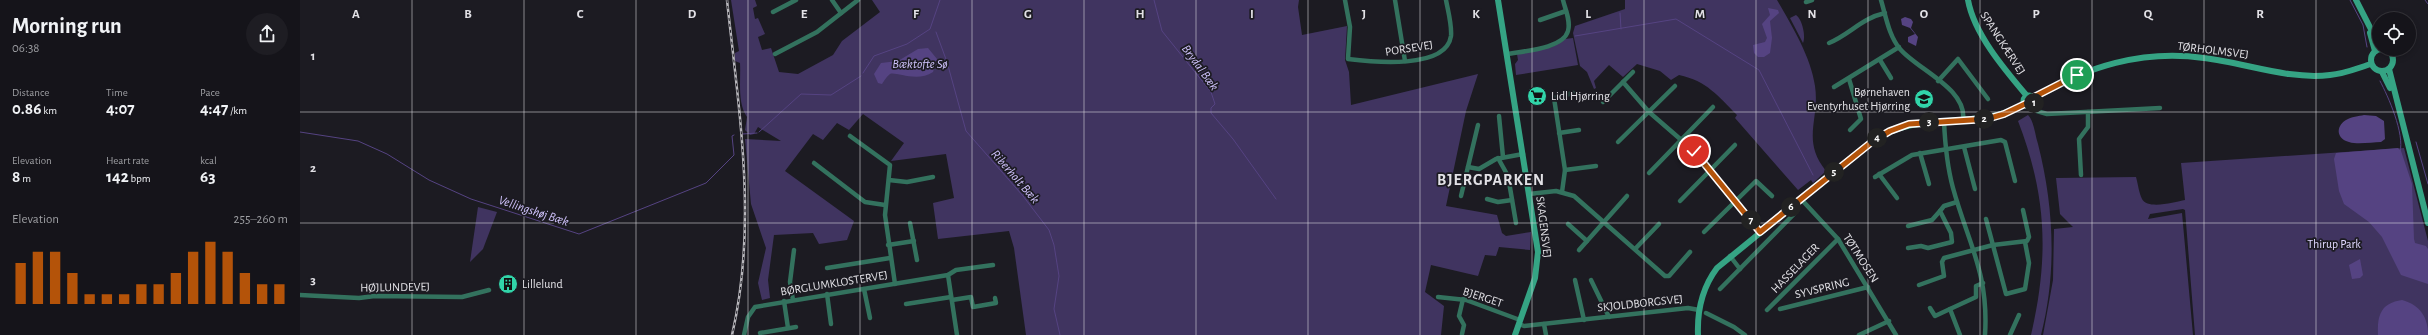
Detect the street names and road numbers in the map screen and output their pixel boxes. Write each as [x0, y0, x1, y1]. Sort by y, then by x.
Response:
street label: SPANGKÆRVEJ [1978, 9, 2028, 77]
street label: PORSEVEJ [1384, 38, 1434, 58]
street label: TØRHOLMSVEJ [2177, 40, 2249, 60]
street label: SKAGENSVEJ [1534, 195, 1554, 259]
street label: TØTMOSEN [1841, 232, 1881, 284]
street label: HASSELAGER [1769, 241, 1822, 295]
street label: BØRGLUMKLOSTERVEJ [780, 269, 888, 297]
street label: SYVSPRING [1794, 275, 1850, 301]
street label: HØJLUNDEVEJ [360, 280, 430, 294]
street label: BJERGET [1461, 285, 1505, 309]
street label: SKJOLDBORGSVEJ [1597, 293, 1683, 313]

